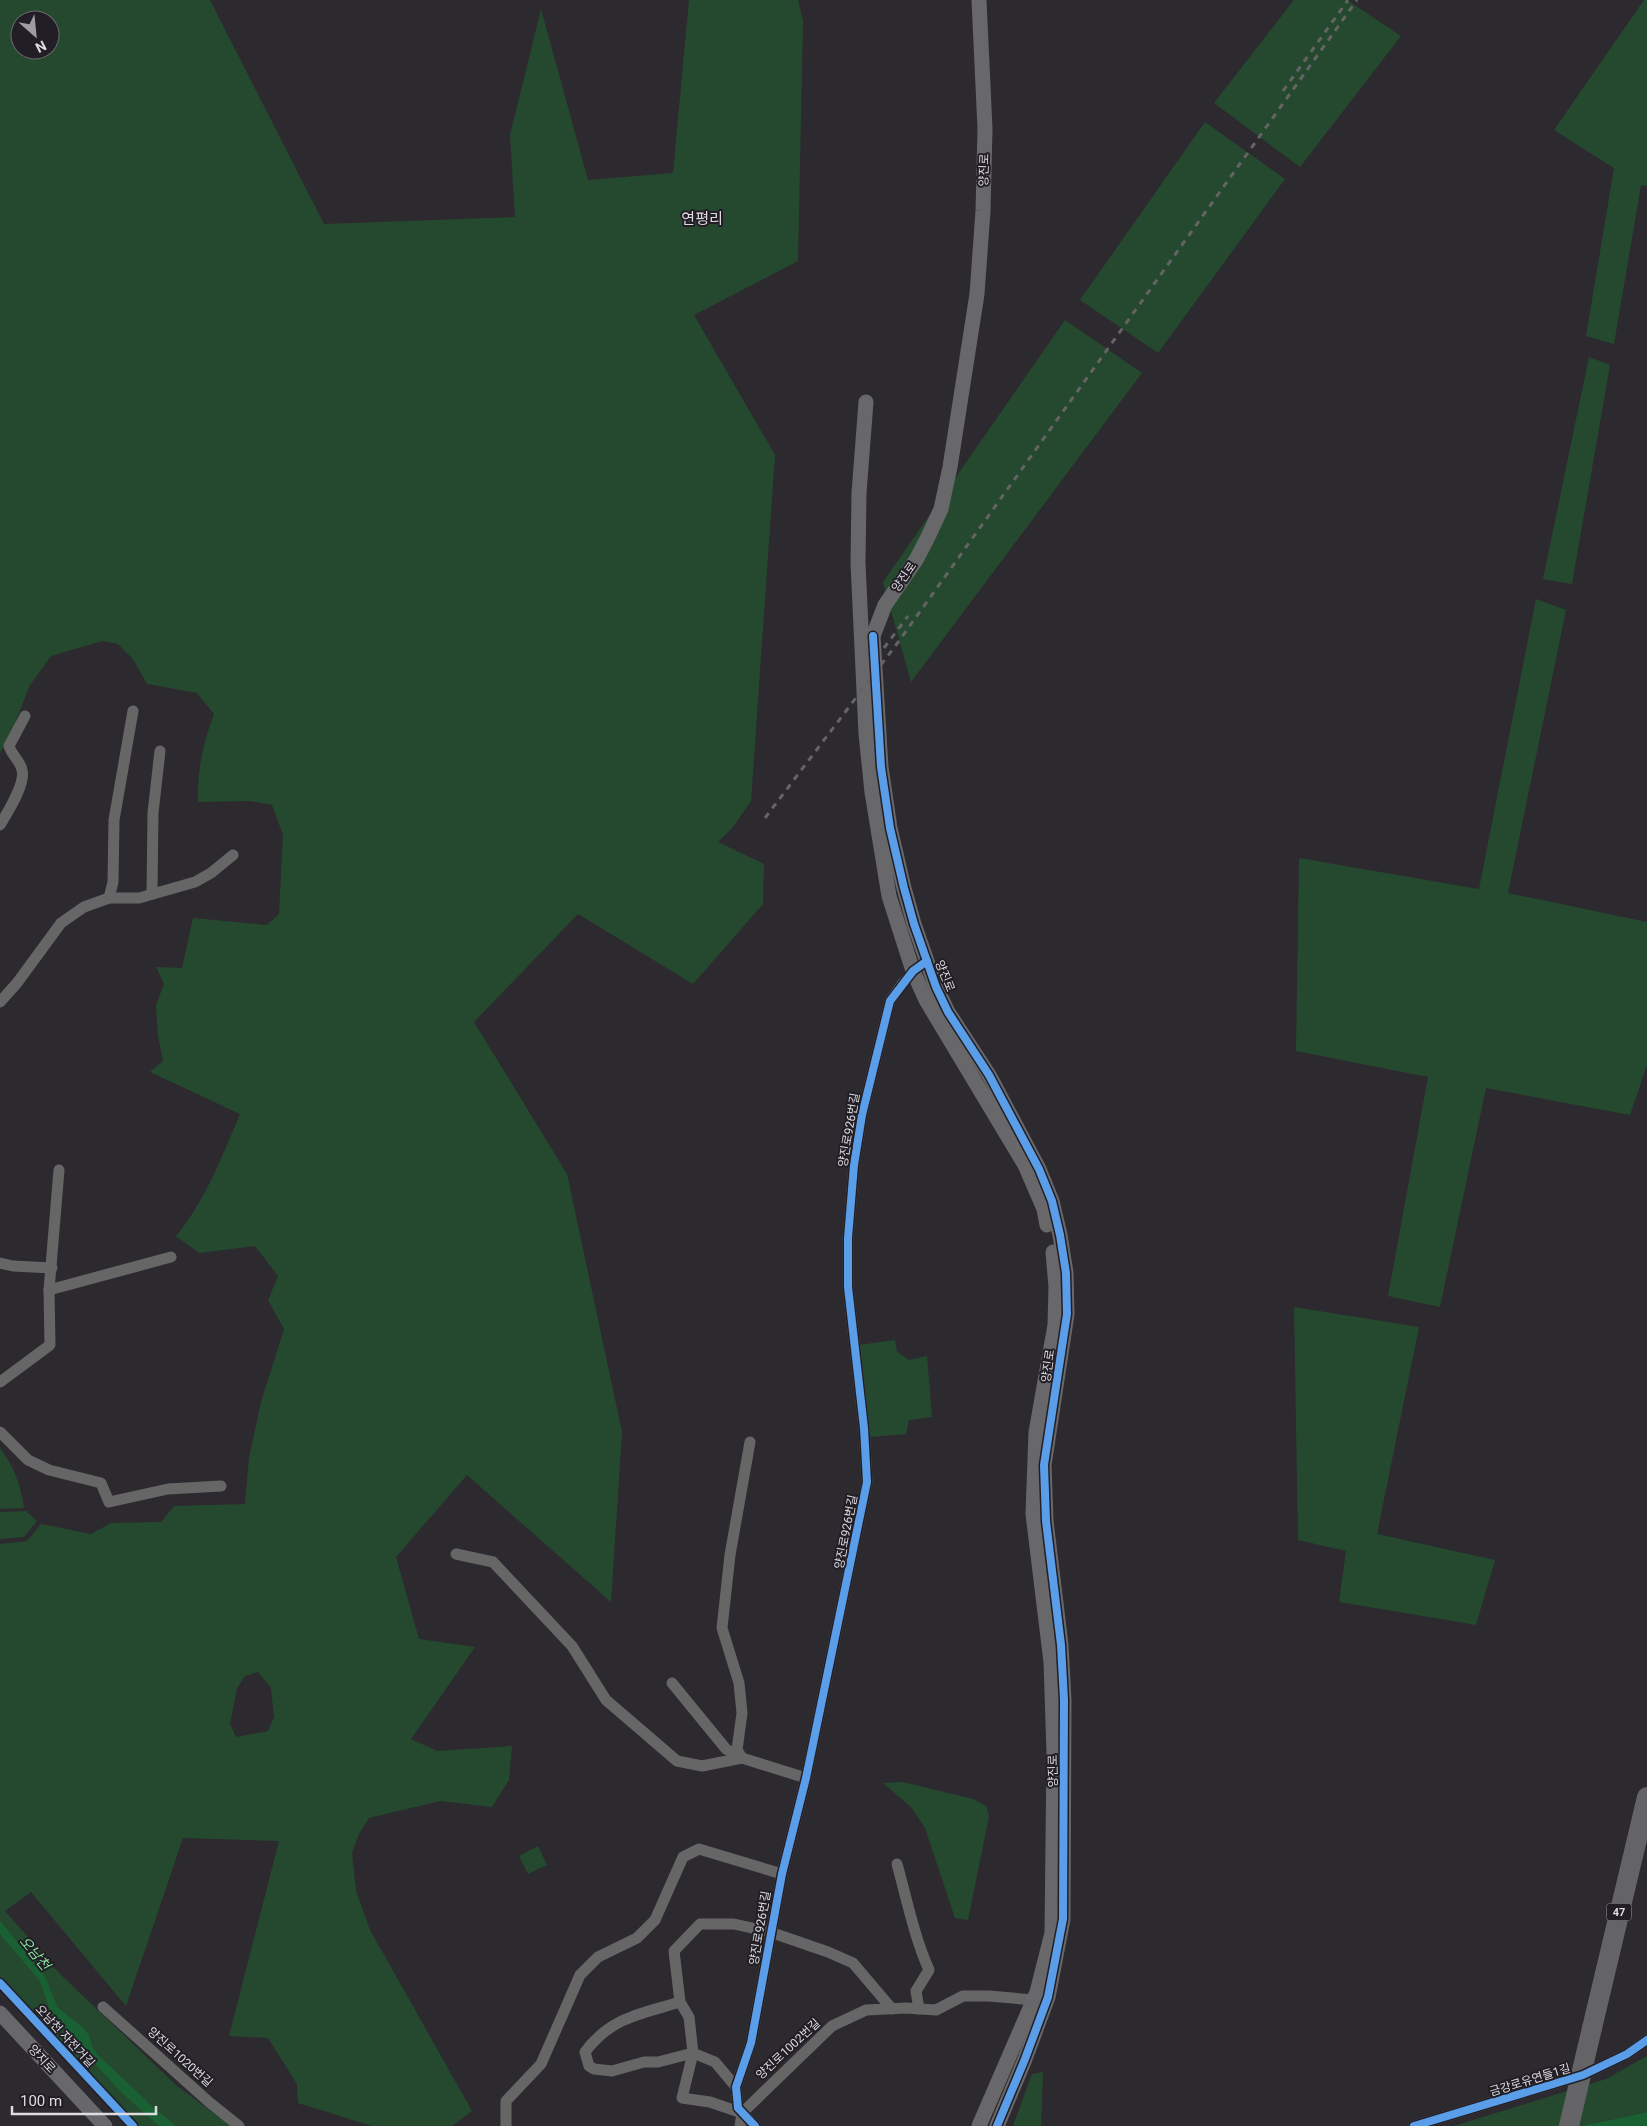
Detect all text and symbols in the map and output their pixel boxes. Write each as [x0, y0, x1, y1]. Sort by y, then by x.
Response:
north arrow [10, 10, 60, 60]
text: N [33, 37, 49, 56]
street label: 양진로 [976, 153, 992, 187]
district label: 연평리 [681, 210, 723, 228]
street label: 양진로 [889, 559, 919, 595]
street label: 양진로 [932, 958, 958, 994]
street label: 양진로926번길 [836, 1092, 862, 1168]
street label: 양진로 [1039, 1349, 1057, 1383]
street label: 양진로926번길 [832, 1494, 860, 1570]
street label: 양진로 [1046, 1754, 1060, 1788]
street label: 양진로926번길 [747, 1890, 773, 1966]
road number: 47 [1606, 1904, 1632, 1920]
water label: 오남천 [16, 1933, 54, 1974]
street label: 오남천 자전거길 [33, 2002, 97, 2070]
street label: 양진로1002번길 [753, 2016, 823, 2082]
street label: 양진로1020번길 [145, 2024, 215, 2090]
street label: 양지로 [26, 2042, 58, 2076]
street label: 금강로유연들1길 [1488, 2061, 1572, 2099]
scale bar [12, 2084, 156, 2116]
text: 100 m [20, 2092, 62, 2110]

